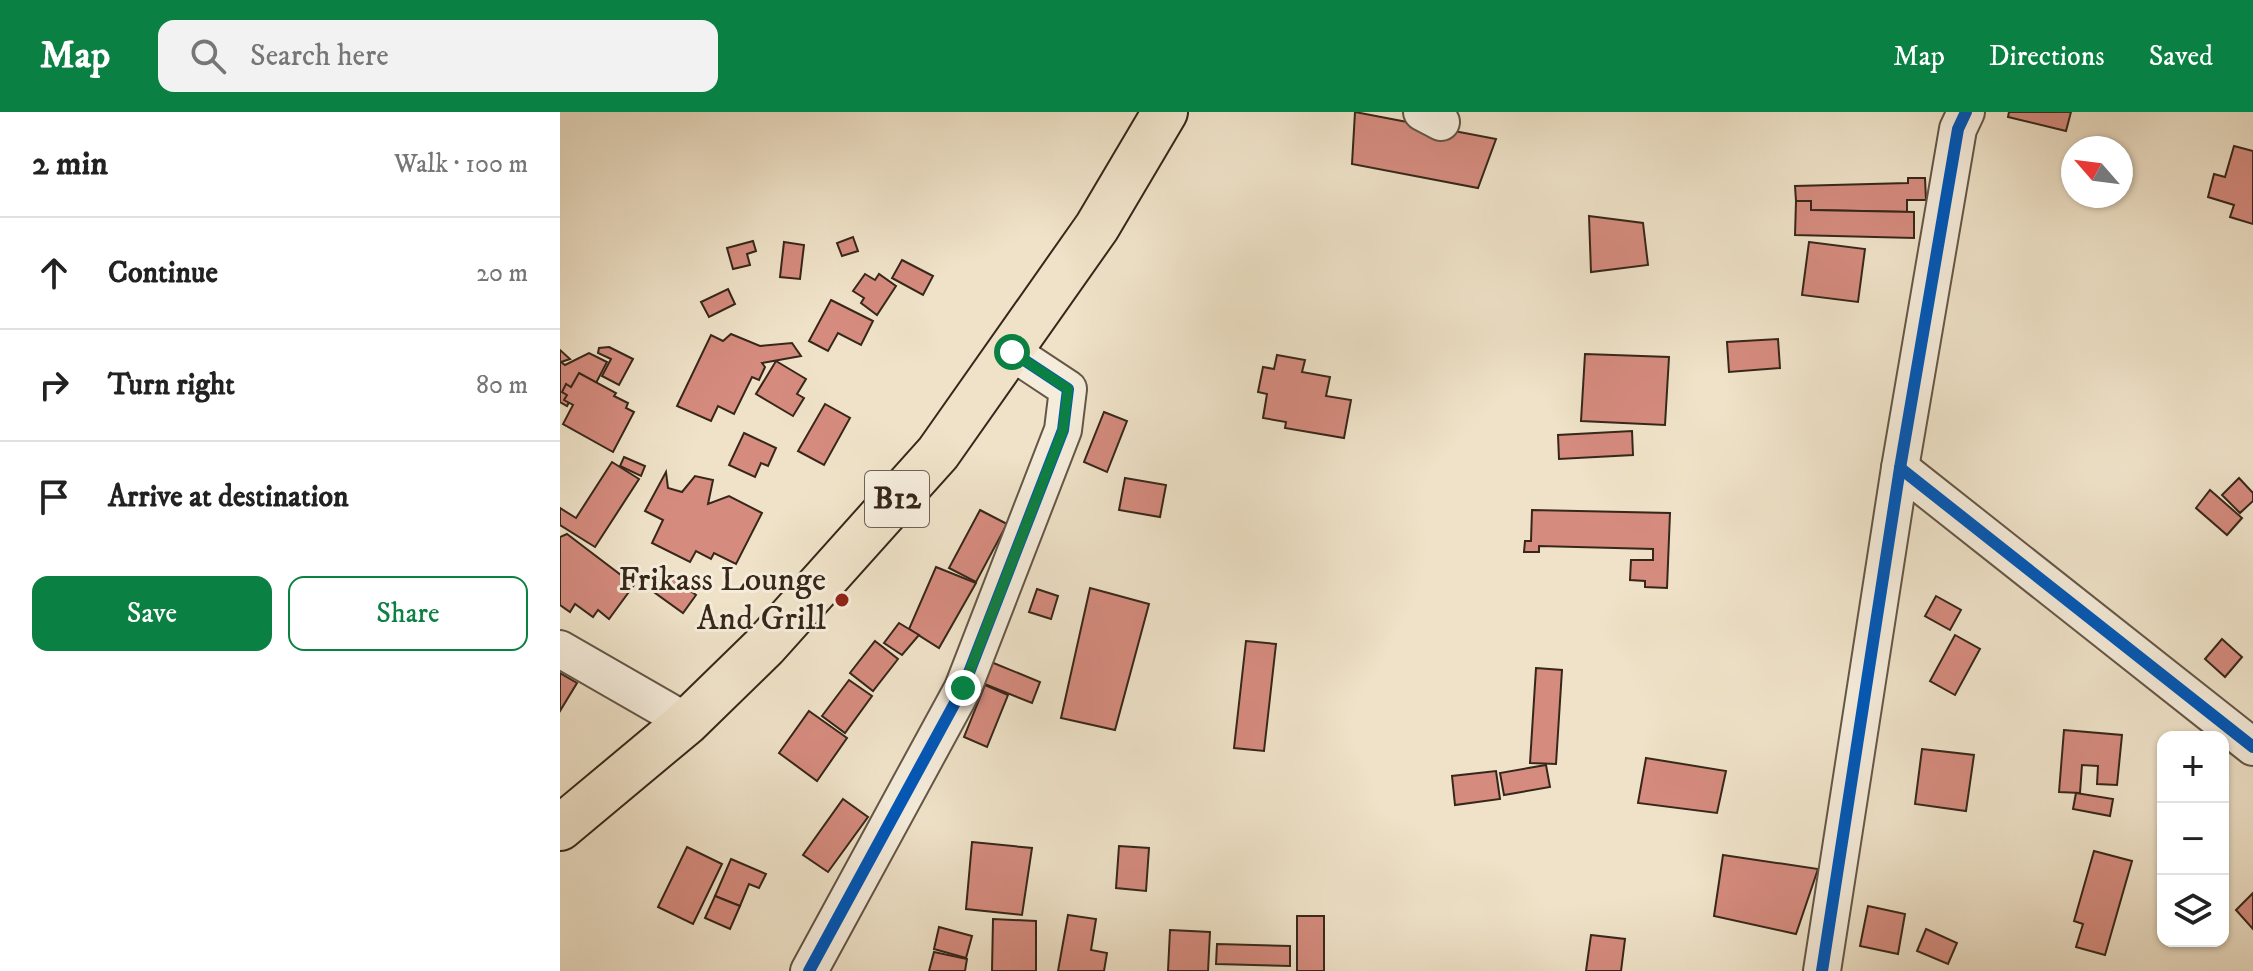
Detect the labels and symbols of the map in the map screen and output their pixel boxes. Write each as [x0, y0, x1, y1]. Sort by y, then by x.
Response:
north arrow [2061, 136, 2133, 208]
route start [994, 334, 1030, 370]
road number: B12 [865, 471, 929, 527]
place label: Frikass Lounge And Grill [618, 559, 827, 640]
marker: Frikass Lounge And Grill [833, 591, 851, 609]
route end [945, 670, 981, 706]

